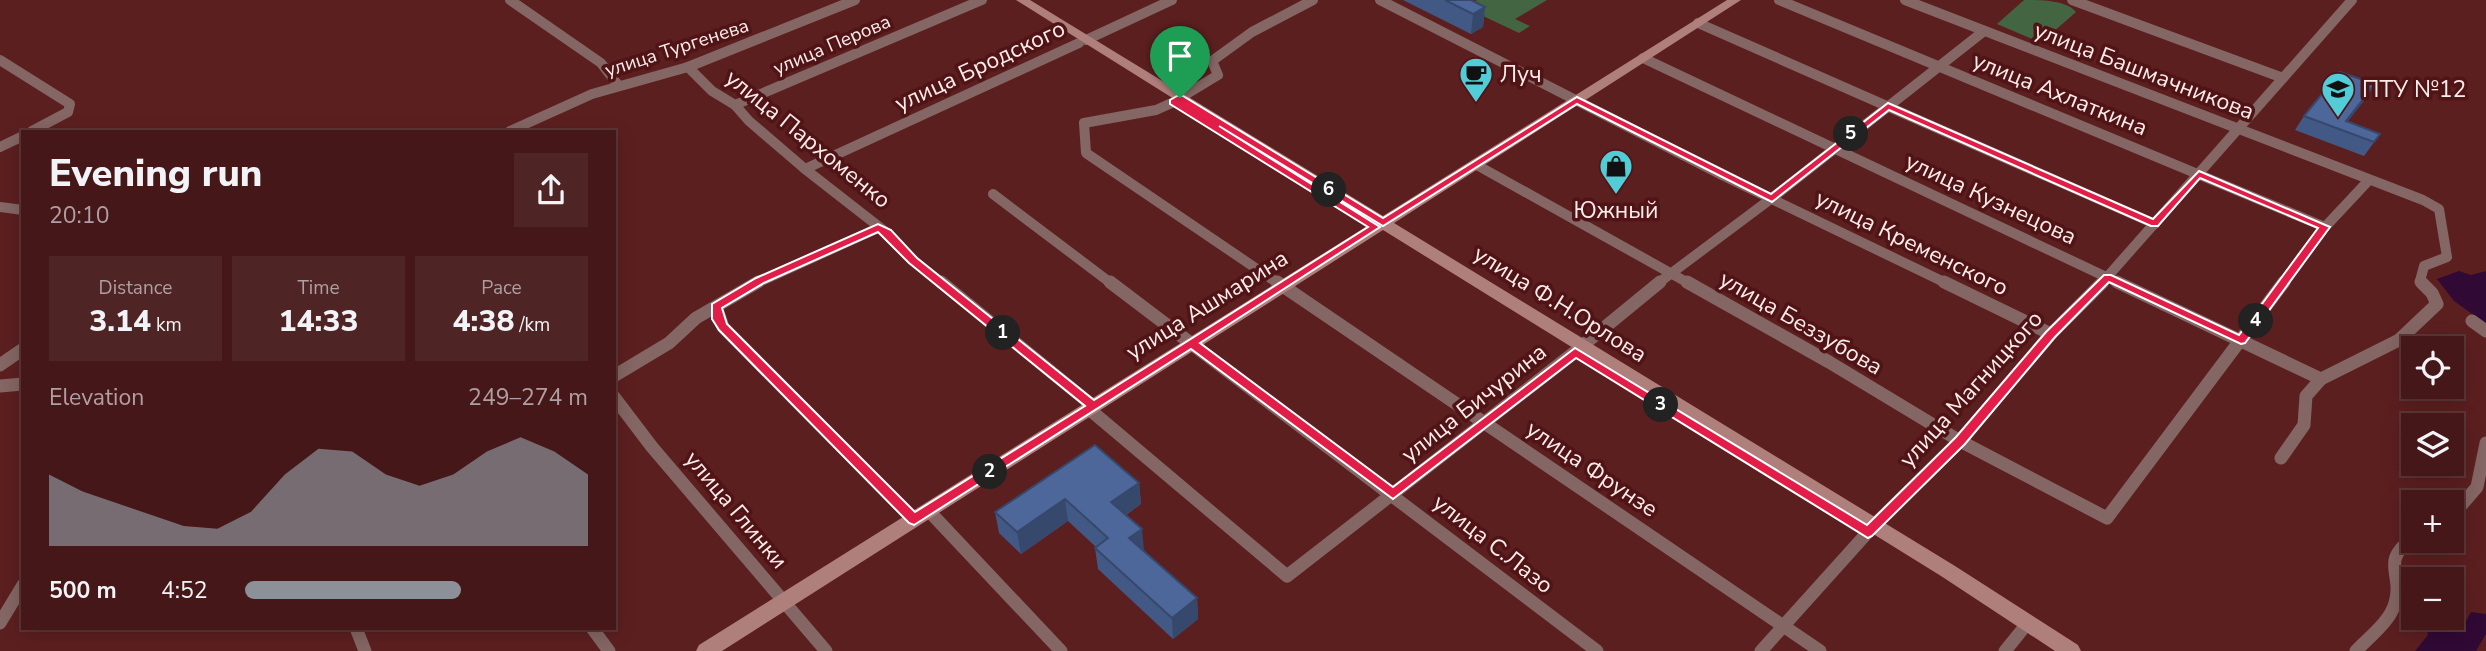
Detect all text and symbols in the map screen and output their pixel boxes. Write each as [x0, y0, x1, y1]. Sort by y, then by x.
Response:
street label: улица Перова [769, 9, 895, 81]
street label: улица Тургенева [602, 12, 752, 84]
street label: улица Бродского [890, 13, 1070, 119]
street label: улица Башмачникова [2030, 15, 2258, 127]
pin [1150, 26, 1210, 98]
icon: arrive [1161, 37, 1199, 75]
street label: улица Ахлаткина [1968, 45, 2152, 143]
cafe icon: Луч [1457, 55, 1495, 104]
place label: Луч [1500, 59, 1542, 90]
street label: улица Пархоменко [719, 63, 897, 215]
school or university icon: ПТУ №12 [2319, 70, 2357, 119]
place label: ПТУ №12 [2362, 74, 2466, 105]
pin: 5 [1834, 116, 1868, 152]
text: 5 [1845, 120, 1856, 146]
street label: улица Кузнецова [1900, 146, 2082, 252]
shop icon: Южный [1597, 147, 1635, 196]
text: Evening run [49, 148, 262, 199]
button: share [514, 153, 588, 227]
pin: 6 [1312, 172, 1346, 208]
text: 6 [1323, 176, 1334, 202]
street label: улица Кременского [1810, 183, 2014, 303]
place label: Южный [1573, 195, 1659, 226]
text: 20:10 [49, 200, 109, 231]
street label: улица Ф.Н.Орлова [1467, 238, 1653, 370]
street label: улица Ашмарина [1120, 243, 1294, 367]
street label: улица Беззубова [1714, 264, 1888, 382]
text: Distance [99, 275, 172, 301]
text: Time [297, 275, 340, 301]
text: Pace [481, 275, 522, 301]
text: 3.14 [89, 301, 151, 342]
text: 14:33 [279, 301, 358, 342]
text: 4:38 [453, 301, 514, 342]
street label: улица Магницкого [1892, 304, 2050, 474]
pin: 4 [2238, 304, 2274, 338]
text: 4 [2250, 307, 2261, 333]
text: km [151, 312, 182, 338]
text: /km [514, 312, 550, 338]
pin: 1 [986, 316, 1020, 350]
text: 1 [997, 319, 1008, 345]
street label: улица Бичурина [1395, 336, 1553, 470]
map controls [2401, 336, 2464, 630]
button: locate [2401, 336, 2464, 399]
text: Elevation [49, 382, 144, 413]
text: 249–274 m [468, 382, 588, 413]
pin: 3 [1644, 388, 1678, 422]
text: 3 [1655, 391, 1666, 417]
button: layers [2401, 413, 2464, 476]
street label: улица Фрунзе [1520, 414, 1664, 524]
street label: улица Глинки [678, 445, 794, 575]
pin: 2 [972, 454, 1007, 490]
text: 2 [984, 458, 995, 484]
street label: улица С.Лазо [1426, 487, 1560, 601]
button: + [2401, 490, 2464, 553]
button: − [2401, 567, 2464, 630]
text: 500 m [49, 575, 117, 606]
text: 4:52 [161, 575, 208, 606]

